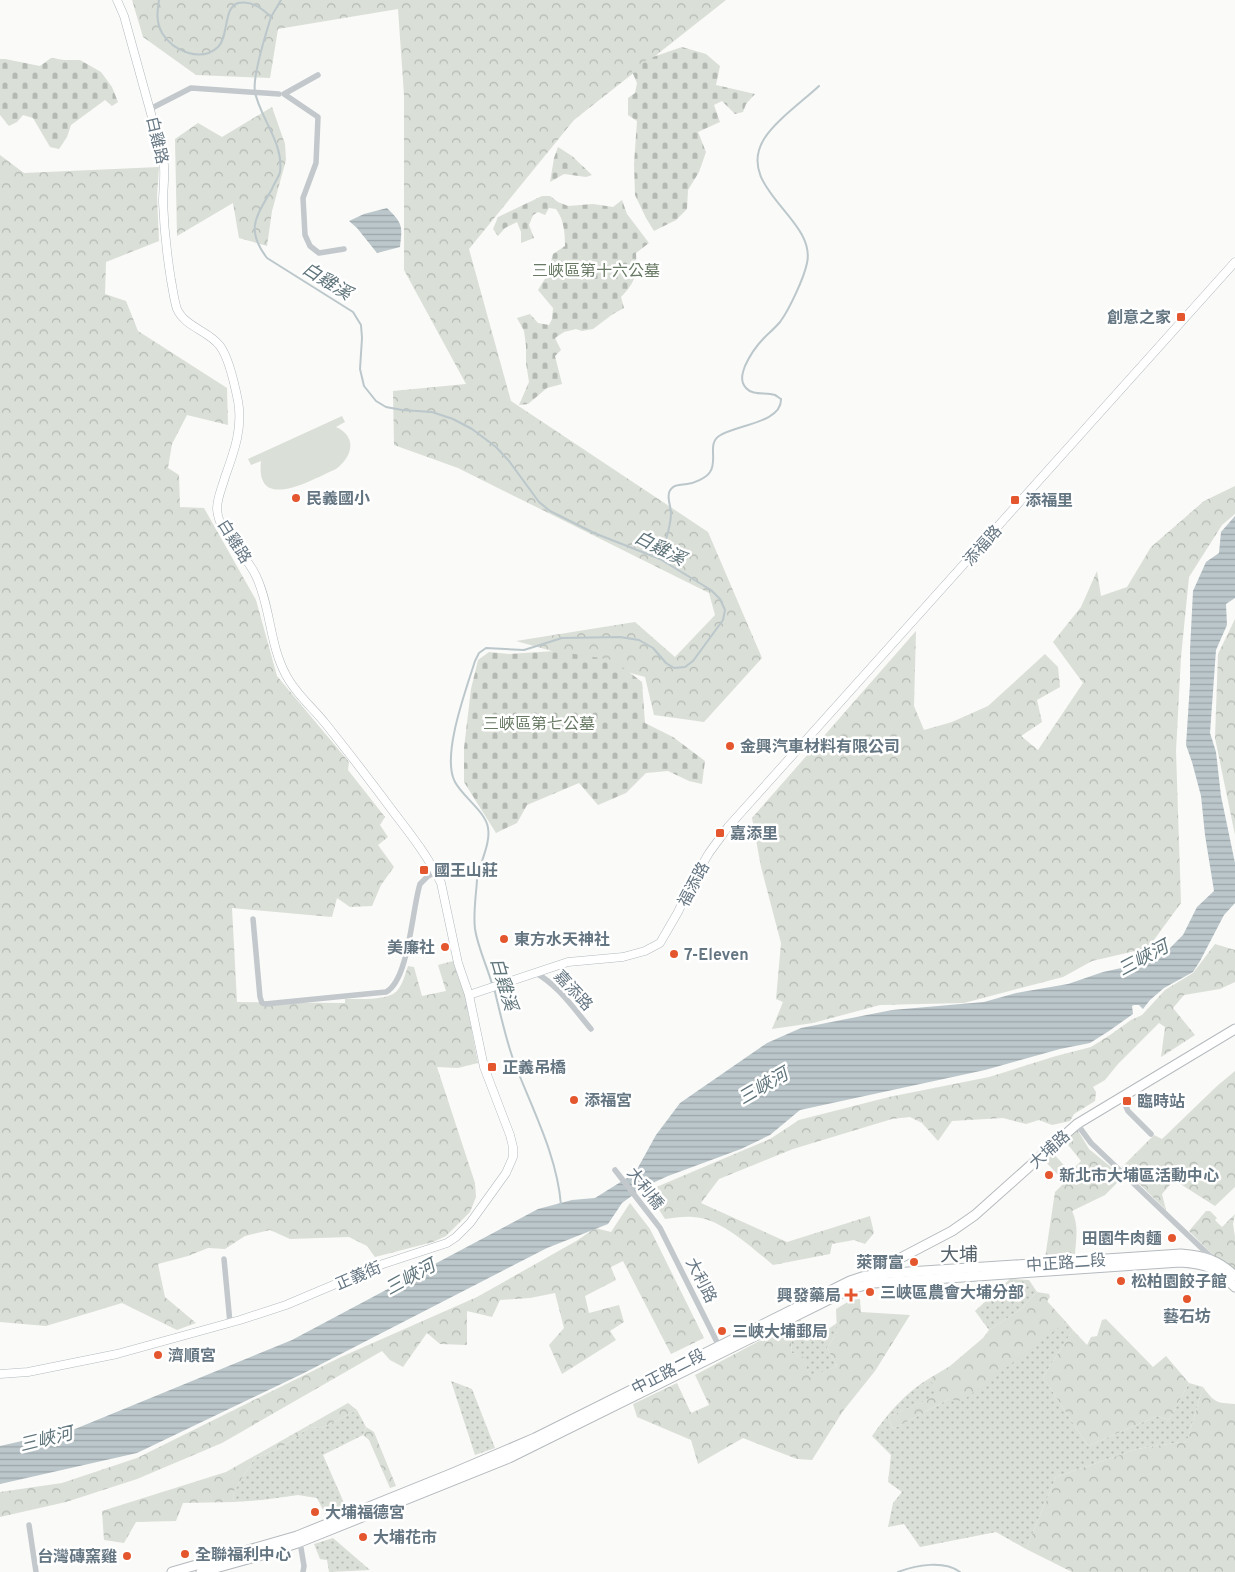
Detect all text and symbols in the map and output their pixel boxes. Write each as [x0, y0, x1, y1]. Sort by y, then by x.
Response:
street label: 白雞路 [141, 115, 171, 166]
water label: 白雞溪 [297, 258, 358, 308]
park label: 三峽區第十六公墓 [532, 262, 660, 282]
place label: 創意之家 [1107, 308, 1171, 329]
marker: 創意之家 [1175, 311, 1187, 323]
place label: 民義國小 [306, 490, 370, 510]
marker: 民義國小 [290, 492, 302, 504]
place label: 添福里 [1025, 492, 1073, 512]
marker: 添福里 [1009, 494, 1021, 506]
street label: 白雞路 [212, 516, 255, 568]
street label: 添福路 [960, 522, 1007, 571]
water label: 白雞溪 [630, 527, 691, 573]
park label: 三峽區第七公墓 [483, 715, 595, 735]
place label: 金興汽車材料有限公司 [740, 737, 900, 758]
marker: 金興汽車材料有限公司 [724, 740, 736, 752]
place label: 嘉添里 [730, 825, 778, 845]
marker: 嘉添里 [714, 827, 726, 839]
street label: 福添路 [675, 859, 715, 911]
place label: 國王山莊 [434, 862, 498, 882]
marker: 國王山莊 [418, 864, 430, 876]
place label: 東方水天神社 [514, 930, 610, 951]
marker: 東方水天神社 [498, 933, 510, 945]
water label: 三峽河 [1114, 935, 1176, 982]
place label: 美廉社 [387, 938, 435, 959]
marker: 美廉社 [439, 941, 451, 953]
place label: 7-Eleven [684, 946, 749, 966]
marker: 7-Eleven [668, 948, 680, 960]
water label: 白雞溪 [484, 955, 522, 1016]
street label: 嘉添路 [549, 967, 596, 1016]
place label: 正義吊橋 [502, 1059, 566, 1079]
marker: 正義吊橋 [486, 1061, 498, 1073]
water label: 三峽河 [735, 1062, 795, 1111]
place label: 添福宮 [584, 1092, 632, 1112]
place label: 臨時站 [1137, 1093, 1185, 1113]
marker: 添福宮 [568, 1094, 580, 1106]
marker: 臨時站 [1121, 1095, 1133, 1107]
street label: 大埔路 [1026, 1127, 1075, 1174]
street label: 大利橋 [622, 1164, 667, 1214]
place label: 新北市大埔區活動中心 [1059, 1166, 1219, 1187]
marker: 新北市大埔區活動中心 [1043, 1169, 1055, 1181]
place label: 田園牛肉麵 [1082, 1230, 1162, 1250]
marker: 田園牛肉麵 [1166, 1232, 1178, 1244]
district label: 大埔 [940, 1244, 978, 1268]
street label: 中正路二段 [1026, 1251, 1107, 1277]
water label: 三峽河 [382, 1254, 443, 1301]
place label: 萊爾富 [856, 1254, 904, 1274]
street label: 大利路 [680, 1255, 720, 1307]
marker: 萊爾富 [908, 1256, 920, 1268]
street label: 正義街 [333, 1258, 385, 1295]
place label: 松柏園餃子館 [1131, 1272, 1227, 1293]
marker: 松柏園餃子館 [1115, 1275, 1127, 1287]
place label: 三峽區農會大埔分部 [880, 1283, 1024, 1304]
marker: 三峽區農會大埔分部 [864, 1286, 876, 1298]
place label: 興發藥局 [777, 1287, 841, 1307]
marker: 興發藥局 [845, 1289, 857, 1301]
marker: 藝石坊 [1181, 1293, 1193, 1305]
place label: 藝石坊 [1163, 1307, 1211, 1328]
place label: 三峽大埔郵局 [732, 1322, 828, 1343]
marker: 三峽大埔郵局 [716, 1325, 728, 1337]
street label: 中正路二段 [629, 1346, 709, 1400]
place label: 濟順宮 [168, 1347, 216, 1367]
marker: 濟順宮 [152, 1349, 164, 1361]
water label: 三峽河 [17, 1422, 78, 1458]
place label: 大埔福德宮 [325, 1503, 405, 1524]
marker: 大埔福德宮 [309, 1506, 321, 1518]
place label: 大埔花市 [373, 1528, 437, 1549]
marker: 大埔花市 [357, 1531, 369, 1543]
place label: 全聯福利中心 [195, 1546, 291, 1566]
place label: 台灣磚窯雞 [37, 1547, 117, 1568]
marker: 全聯福利中心 [179, 1548, 191, 1560]
marker: 台灣磚窯雞 [121, 1550, 133, 1562]

